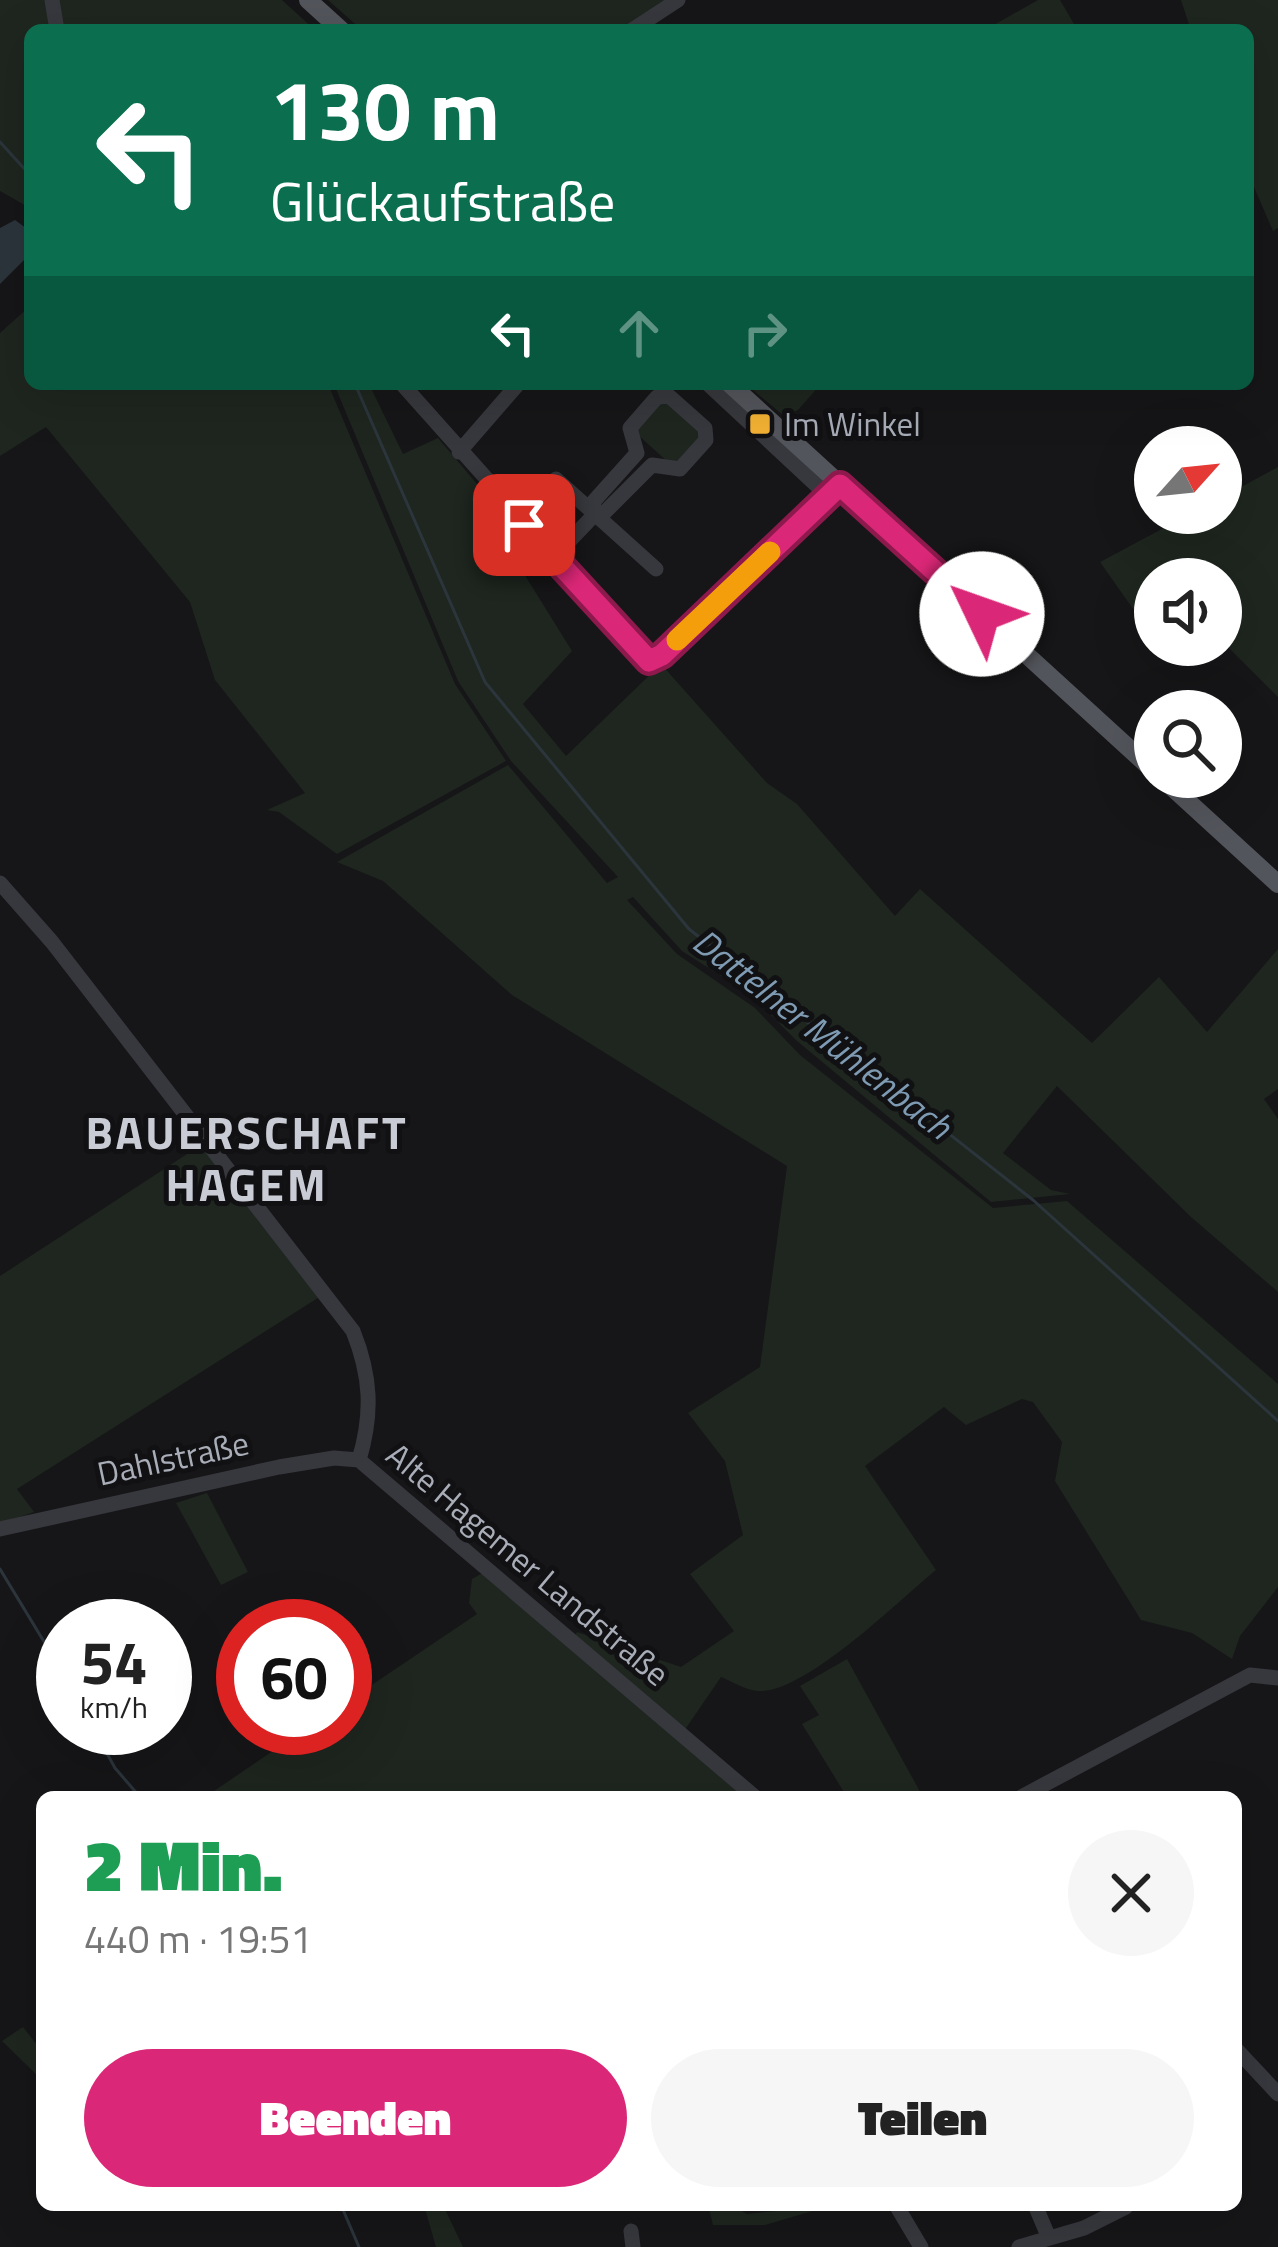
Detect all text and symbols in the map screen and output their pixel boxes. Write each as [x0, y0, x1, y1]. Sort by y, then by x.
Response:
text: 130 m [270, 45, 500, 173]
icon: left [72, 72, 228, 228]
text: Glückaufstraße [270, 160, 615, 242]
icon: left [480, 300, 546, 366]
icon: ahead [606, 300, 672, 366]
icon: right [732, 300, 798, 366]
place label: Im Winkel [784, 399, 921, 449]
marker: Im Winkel [747, 411, 773, 437]
north arrow [1134, 426, 1242, 534]
map controls [1134, 426, 1242, 798]
pin [473, 474, 575, 576]
icon: arrive [491, 492, 557, 558]
position arrow [919, 551, 1045, 677]
button: sound [1134, 558, 1242, 666]
button: search [1134, 690, 1242, 798]
water label: Dattelner Mühlenbach [682, 914, 965, 1153]
district label: BAUERSCHAFT HAGEM [85, 1098, 409, 1218]
street label: Dahlstraße [93, 1418, 253, 1498]
street label: Alte Hagemer Landstraße [376, 1430, 680, 1698]
speed limit sign: 60 [216, 1599, 372, 1755]
text: 54 [80, 1616, 148, 1707]
text: km/h [80, 1684, 148, 1730]
text: 2 Min. [84, 1809, 283, 1919]
button: close [1068, 1830, 1194, 1956]
text: 440 m · 19:51 [84, 1909, 312, 1968]
button: Beenden [84, 2049, 627, 2187]
button: Teilen [651, 2049, 1194, 2187]

